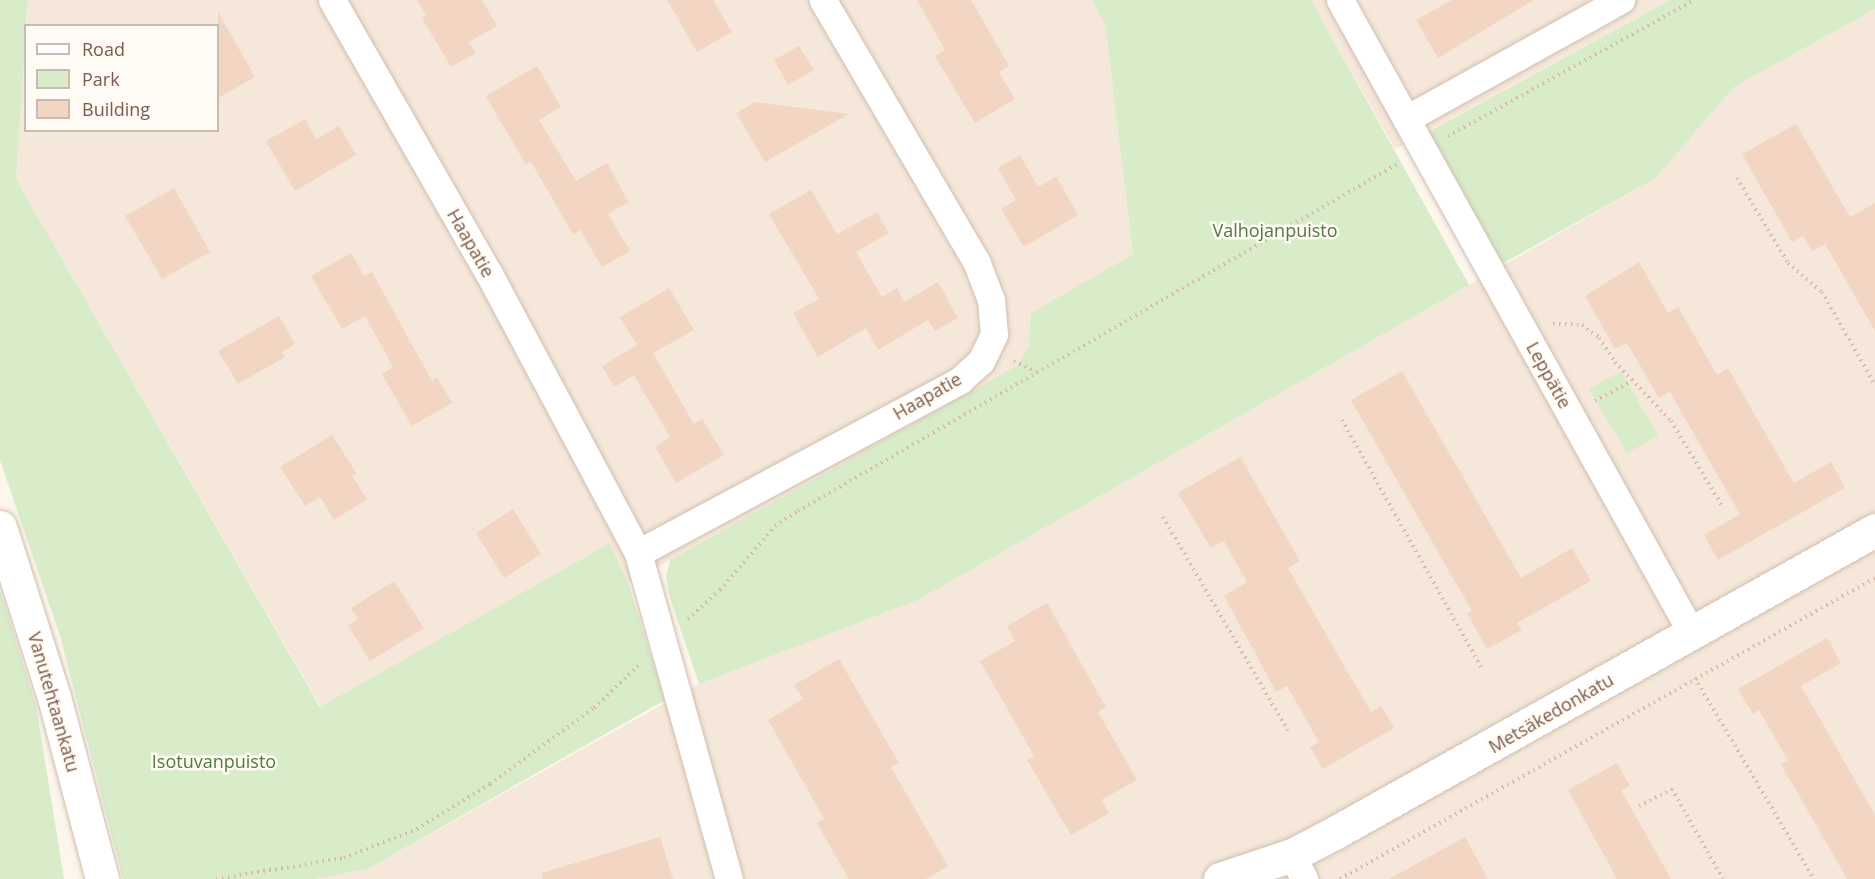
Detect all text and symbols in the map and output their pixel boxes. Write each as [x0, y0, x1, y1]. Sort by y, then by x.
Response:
legend [24, 24, 219, 132]
text: Road [82, 37, 125, 61]
text: Park [82, 67, 120, 91]
text: Building [82, 97, 150, 121]
street label: Haapatie [443, 205, 499, 281]
park label: Valhojanpuisto [1212, 219, 1338, 241]
street label: Leppätie [1522, 338, 1576, 412]
street label: Haapatie [889, 368, 965, 424]
street label: Vanutehtaankatu [24, 629, 84, 775]
street label: Metsäkedonkatu [1485, 668, 1617, 758]
park label: Isotuvanpuisto [152, 750, 276, 772]

